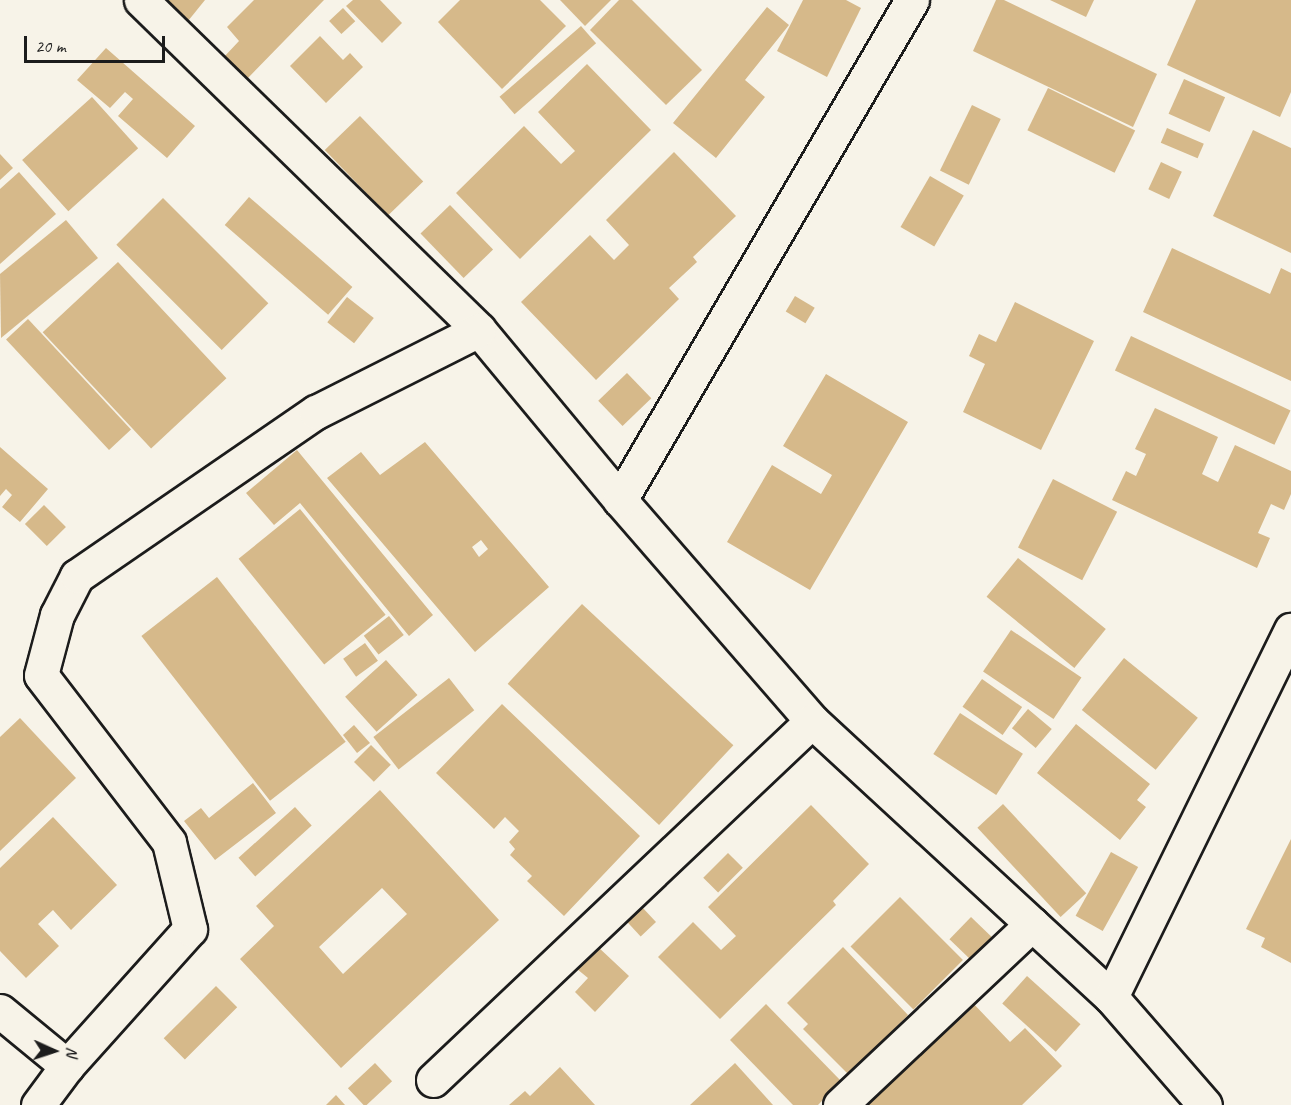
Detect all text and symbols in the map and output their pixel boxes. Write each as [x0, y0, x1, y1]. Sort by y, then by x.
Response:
scale bar [27, 24, 168, 62]
text: 20 m [35, 35, 66, 57]
north arrow [24, 1021, 84, 1081]
text: N [62, 1046, 82, 1057]

